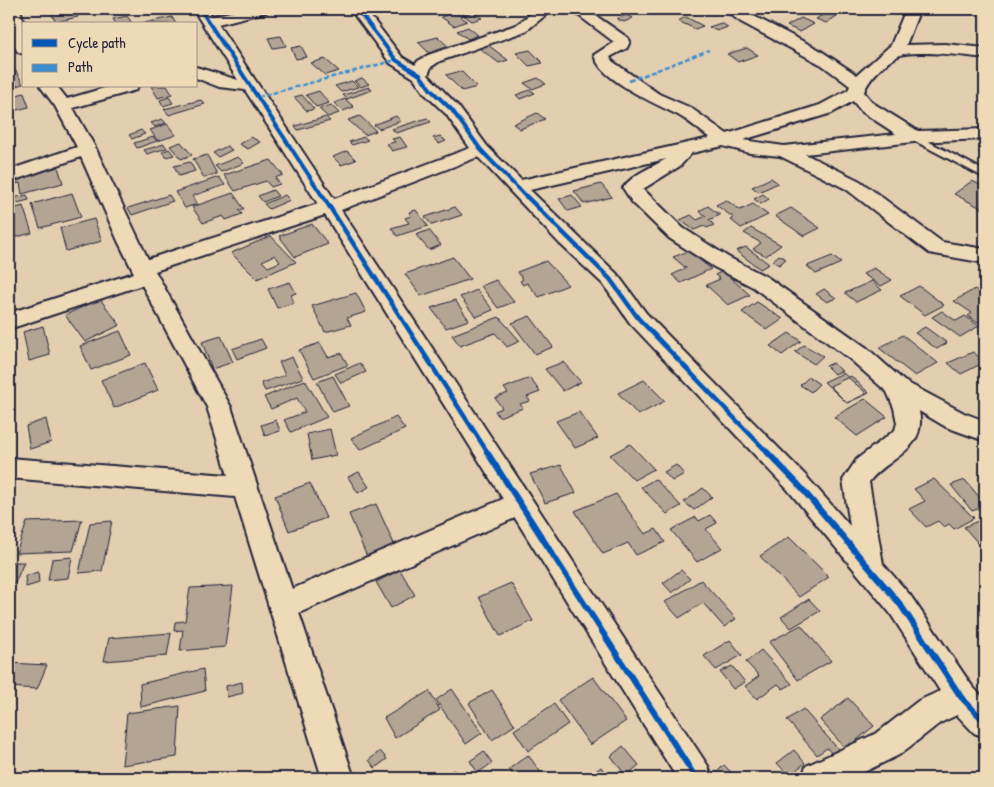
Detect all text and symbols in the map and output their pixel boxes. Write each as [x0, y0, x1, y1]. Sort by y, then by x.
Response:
legend [22, 22, 198, 88]
text: Cycle path [68, 32, 126, 53]
text: Path [68, 56, 93, 77]

